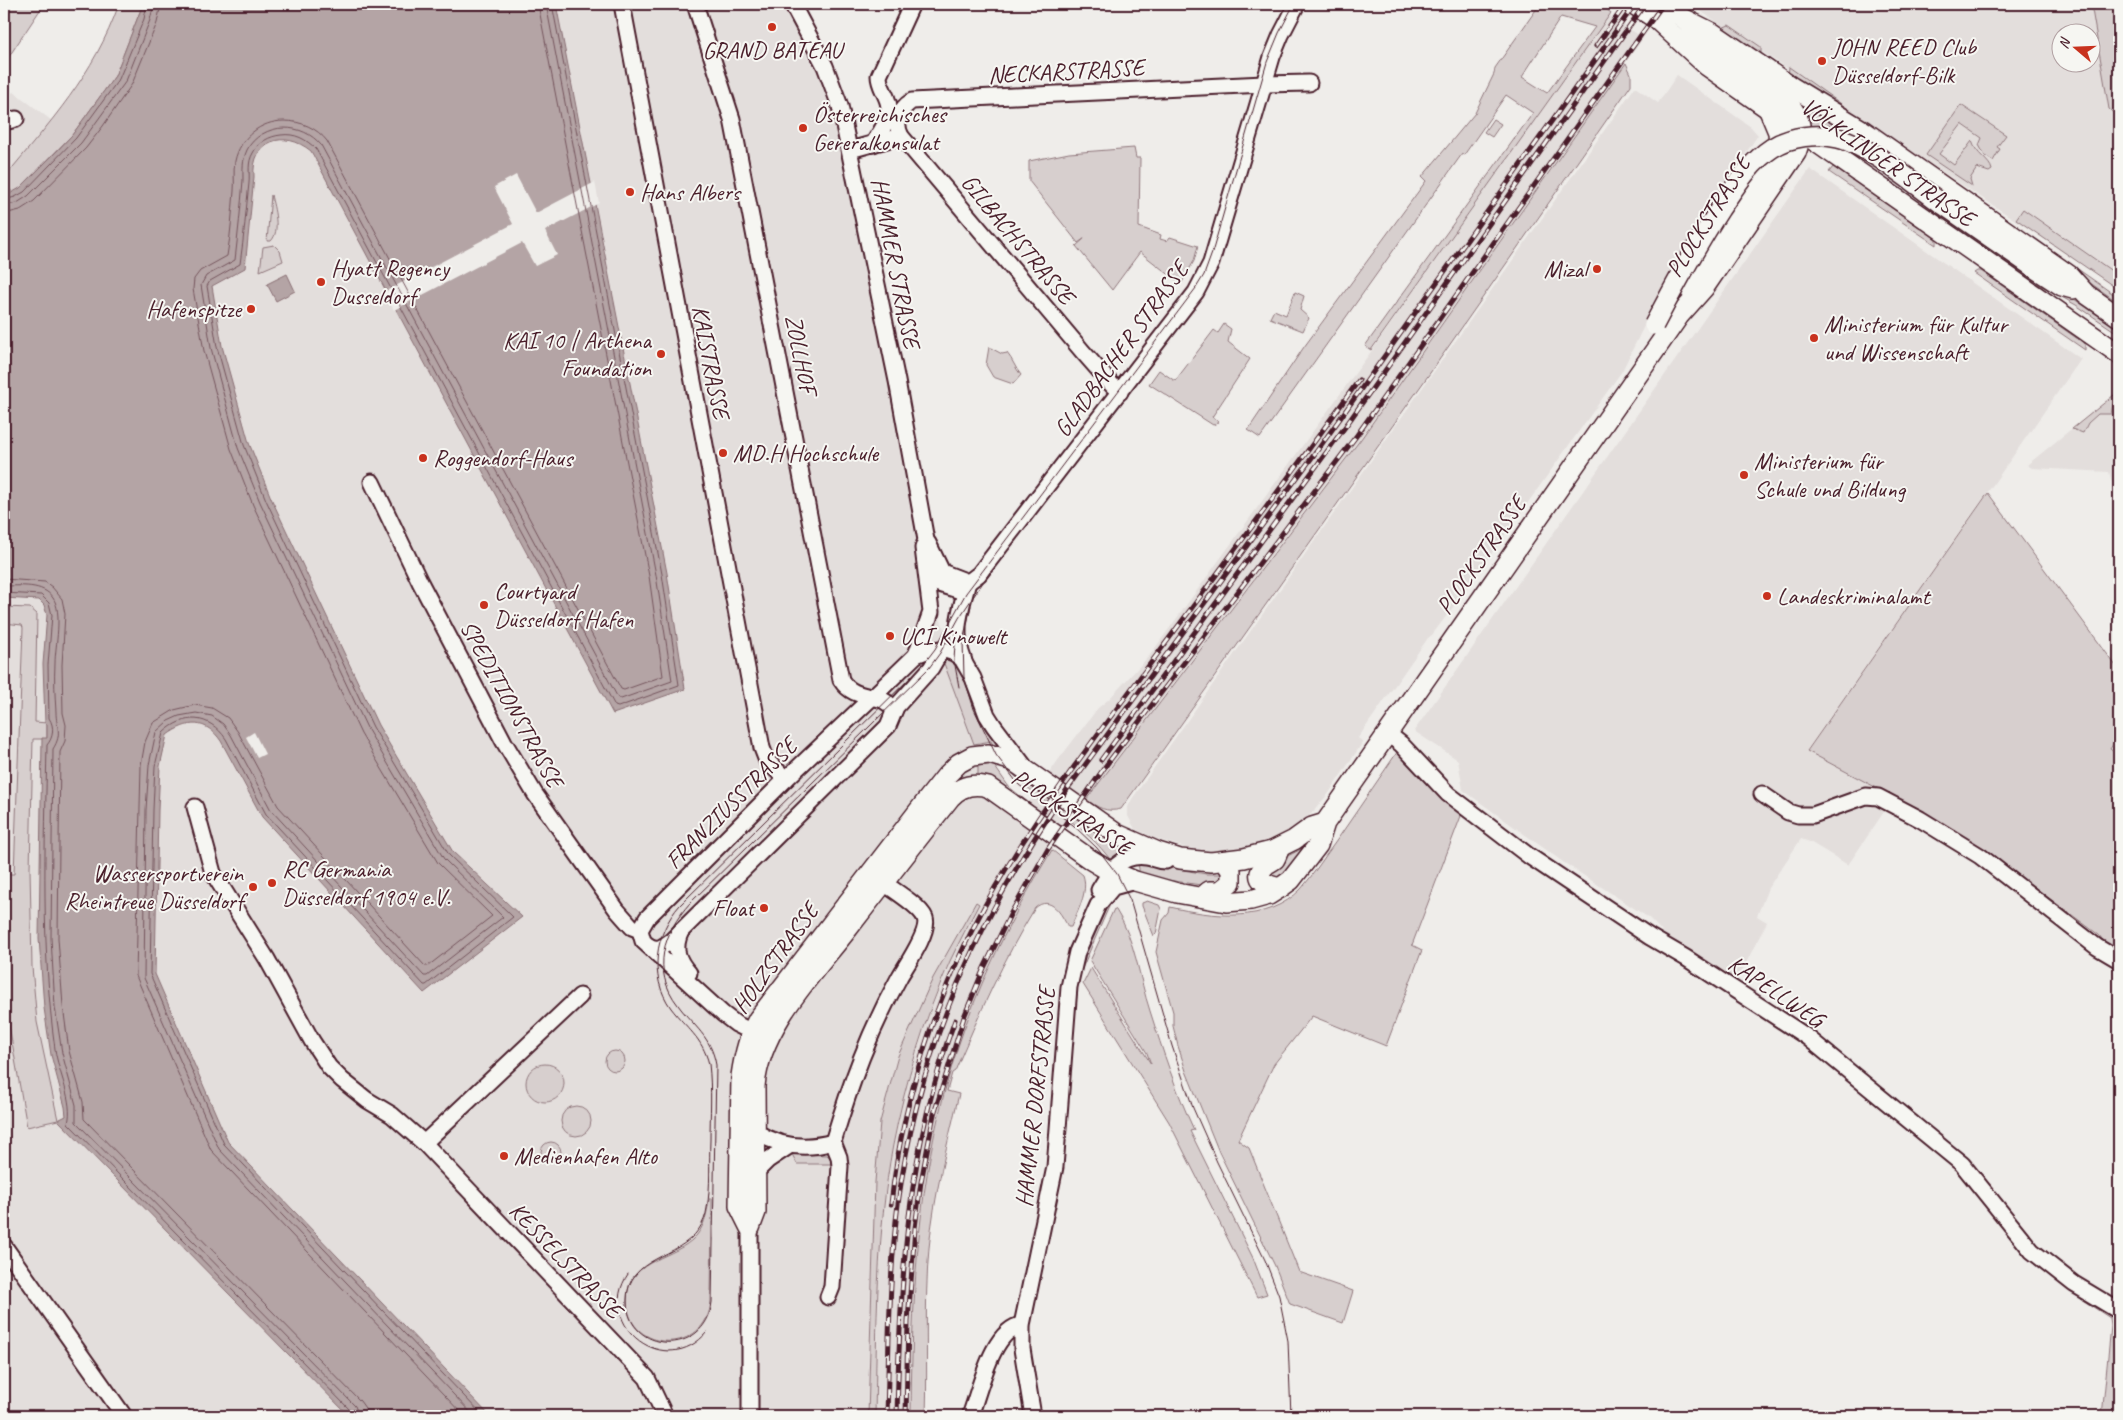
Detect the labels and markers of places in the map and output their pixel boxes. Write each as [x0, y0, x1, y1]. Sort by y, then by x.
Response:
marker: GRAND BATEAU [766, 21, 778, 33]
place label: JOHN REED Club Düsseldorf-Bilk [1831, 32, 1977, 90]
place label: GRAND BATEAU [702, 35, 846, 65]
marker: JOHN REED Club Düsseldorf-Bilk [1816, 55, 1828, 67]
place label: Österreichisches Gereralkonsulat [813, 99, 949, 157]
marker: Österreichisches Gereralkonsulat [797, 122, 809, 134]
place label: Hans Albers [640, 177, 742, 207]
marker: Hans Albers [624, 186, 636, 198]
place label: Hyatt Regency Dusseldorf [331, 253, 451, 311]
place label: Mizal [1544, 254, 1591, 284]
marker: Mizal [1591, 263, 1603, 275]
marker: Hyatt Regency Dusseldorf [315, 276, 327, 288]
place label: Hafenspitze [146, 294, 243, 324]
marker: Hafenspitze [245, 303, 257, 315]
place label: Ministerium für Kultur und Wissenschaft [1824, 309, 2009, 367]
place label: KAI 10 | Arthena Foundation [503, 325, 652, 383]
marker: Ministerium für Kultur und Wissenschaft [1808, 332, 1820, 344]
marker: KAI 10 | Arthena Foundation [655, 348, 667, 360]
place label: MD.H Hochschule [733, 438, 880, 468]
place label: Roggendorf-Haus [433, 443, 575, 473]
place label: Ministerium für Schule und Bildung [1754, 446, 1906, 504]
marker: MD.H Hochschule [717, 447, 729, 459]
marker: Roggendorf-Haus [417, 452, 429, 464]
marker: Ministerium für Schule und Bildung [1738, 469, 1750, 481]
place label: Courtyard Düsseldorf Hafen [494, 576, 633, 634]
place label: Landeskriminalamt [1777, 581, 1932, 611]
marker: Landeskriminalamt [1761, 590, 1773, 602]
marker: Courtyard Düsseldorf Hafen [478, 599, 490, 611]
place label: UCI Kinowelt [900, 621, 1008, 651]
marker: UCI Kinowelt [884, 630, 896, 642]
place label: RC Germania Düsseldorf 1904 e.V. [282, 854, 451, 912]
place label: Wassersportverein Rheintreue Düsseldorf [65, 858, 249, 916]
marker: RC Germania Düsseldorf 1904 e.V. [266, 877, 278, 889]
marker: Wassersportverein Rheintreue Düsseldorf [247, 881, 259, 893]
place label: Float [713, 893, 756, 923]
marker: Float [758, 902, 770, 914]
place label: Medienhafen Alto [514, 1141, 658, 1171]
marker: Medienhafen Alto [498, 1150, 510, 1162]

